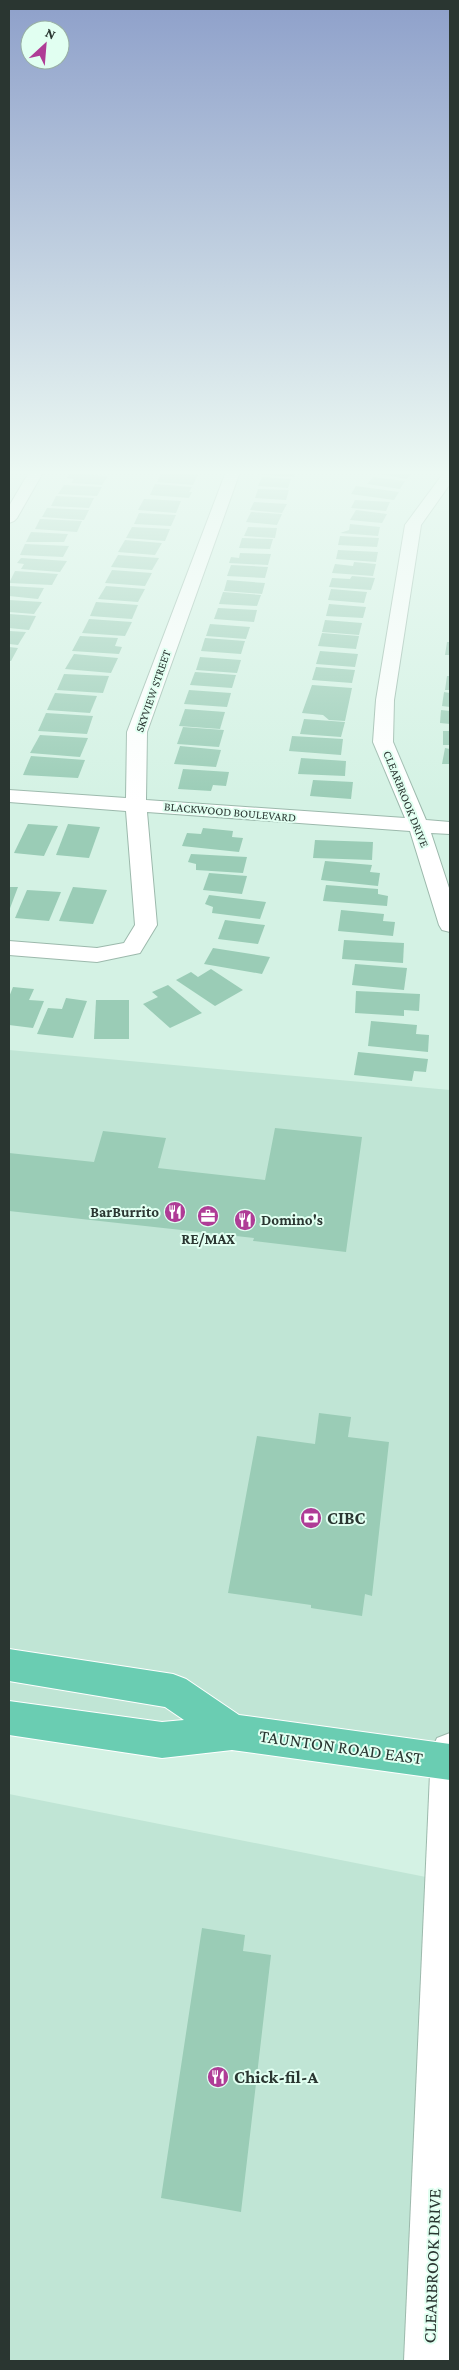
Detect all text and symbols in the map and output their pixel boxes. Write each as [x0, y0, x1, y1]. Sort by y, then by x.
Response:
north arrow [20, 20, 70, 70]
text: N [43, 24, 59, 43]
street label: SKYVIEW STREET [132, 647, 174, 734]
street label: CLEARBROOK DRIVE [380, 749, 432, 850]
street label: BLACKWOOD BOULEVARD [163, 799, 297, 825]
restaurant icon: BarBurrito [163, 1200, 187, 1224]
place label: BarBurrito [90, 1204, 159, 1220]
office icon: RE/MAX [196, 1204, 220, 1228]
restaurant icon: Domino's [233, 1208, 257, 1232]
place label: Domino's [261, 1212, 323, 1228]
place label: RE/MAX [181, 1231, 235, 1247]
bank icon: CIBC [299, 1506, 323, 1530]
place label: CIBC [327, 1508, 366, 1528]
street label: TAUNTON ROAD EAST [258, 1726, 424, 1768]
restaurant icon: Chick-fil-A [206, 2065, 230, 2089]
place label: Chick-fil-A [234, 2067, 319, 2087]
street label: CLEARBROOK DRIVE [419, 2188, 445, 2344]

